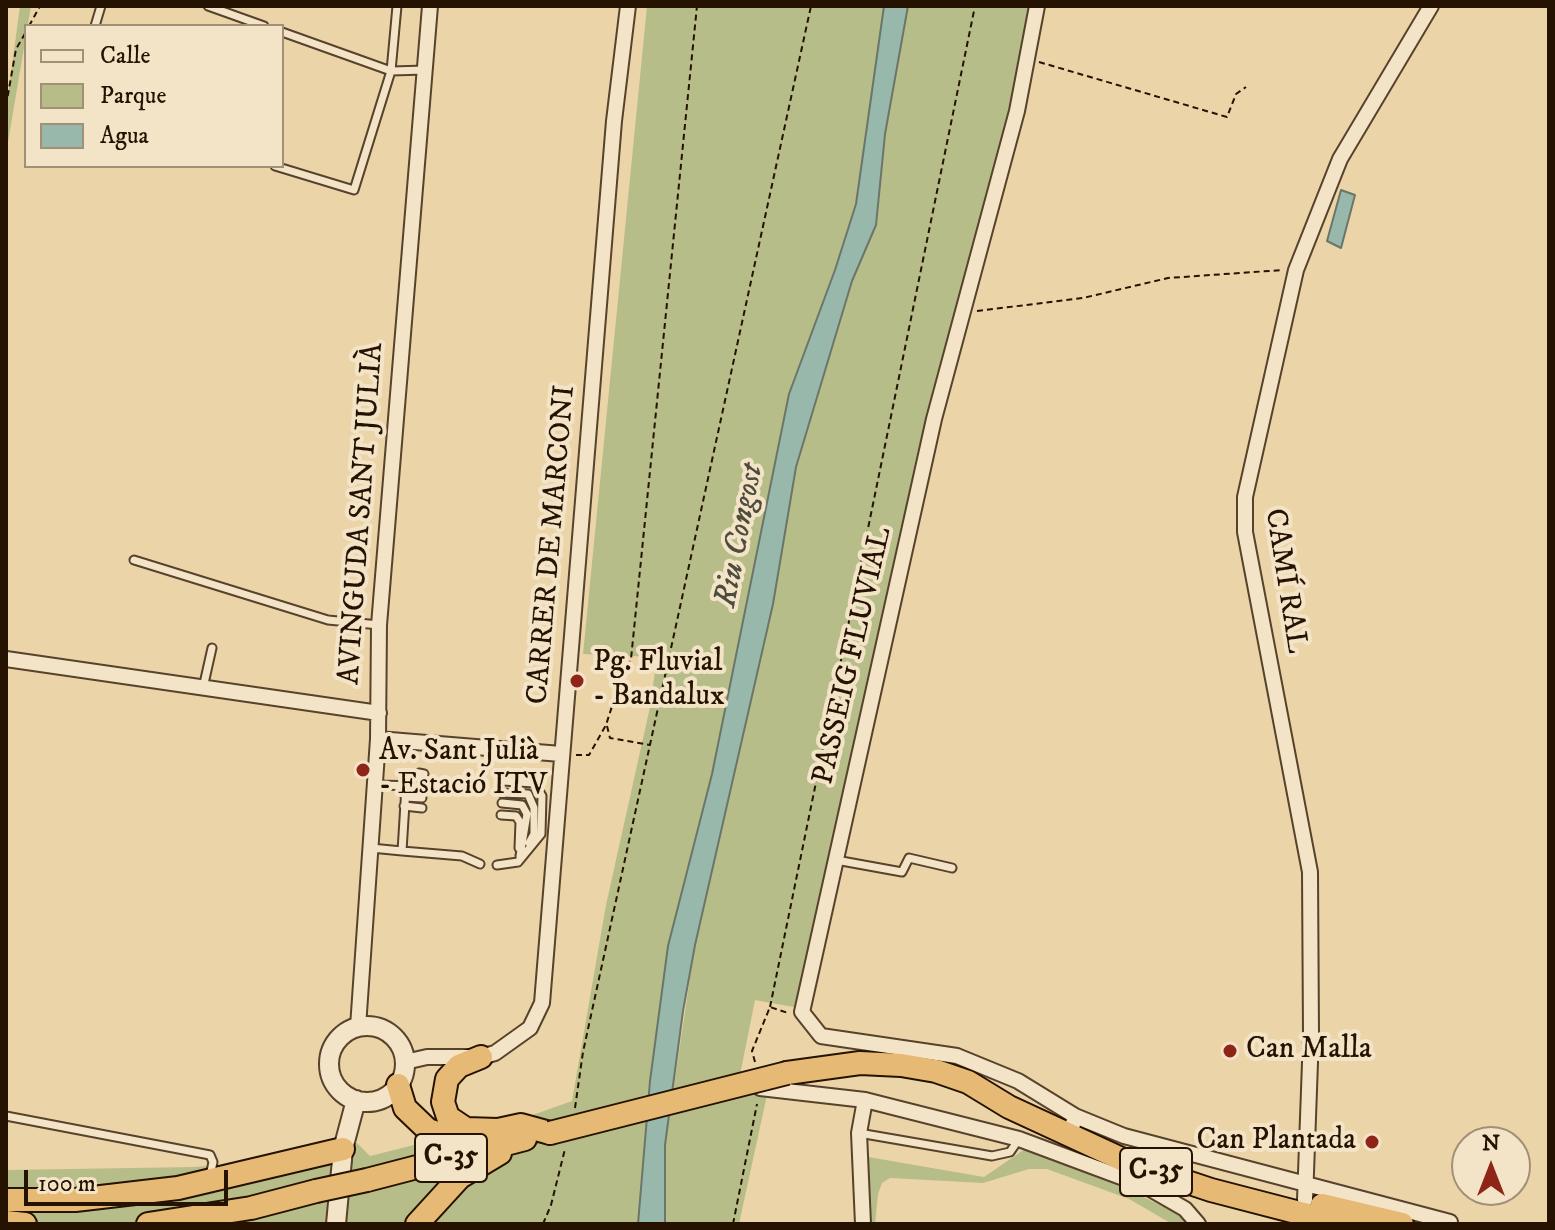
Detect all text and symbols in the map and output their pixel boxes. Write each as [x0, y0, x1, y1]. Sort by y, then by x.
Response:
legend [24, 24, 284, 168]
text: Calle [100, 41, 150, 71]
text: Parque [100, 81, 166, 111]
text: Agua [100, 121, 149, 151]
street label: AVINGUDA SANT JULIÀ [333, 342, 393, 686]
street label: CARRER DE MARCONI [521, 384, 585, 706]
water label: Riu Congost [708, 461, 774, 611]
street label: CAMÍ RAL [1255, 506, 1313, 656]
street label: PASSEIG FLUVIAL [807, 524, 901, 788]
place label: Pg. Fluvial - Bandalux [593, 646, 725, 716]
marker: Pg. Fluvial - Bandalux [568, 672, 586, 690]
place label: Av. Sant Julià - Estació ITV [379, 735, 547, 806]
marker: Av. Sant Julià - Estació ITV [354, 761, 372, 779]
place label: Can Malla [1246, 1033, 1372, 1069]
marker: Can Malla [1221, 1042, 1239, 1060]
place label: Can Plantada [1197, 1124, 1356, 1160]
north arrow [1451, 1126, 1531, 1206]
text: N [1482, 1130, 1500, 1157]
marker: Can Plantada [1363, 1133, 1381, 1151]
road number: C-35 [415, 1134, 487, 1182]
road number: C-35 [1120, 1148, 1192, 1196]
scale bar [28, 1154, 232, 1204]
text: 100 m [38, 1169, 96, 1199]

